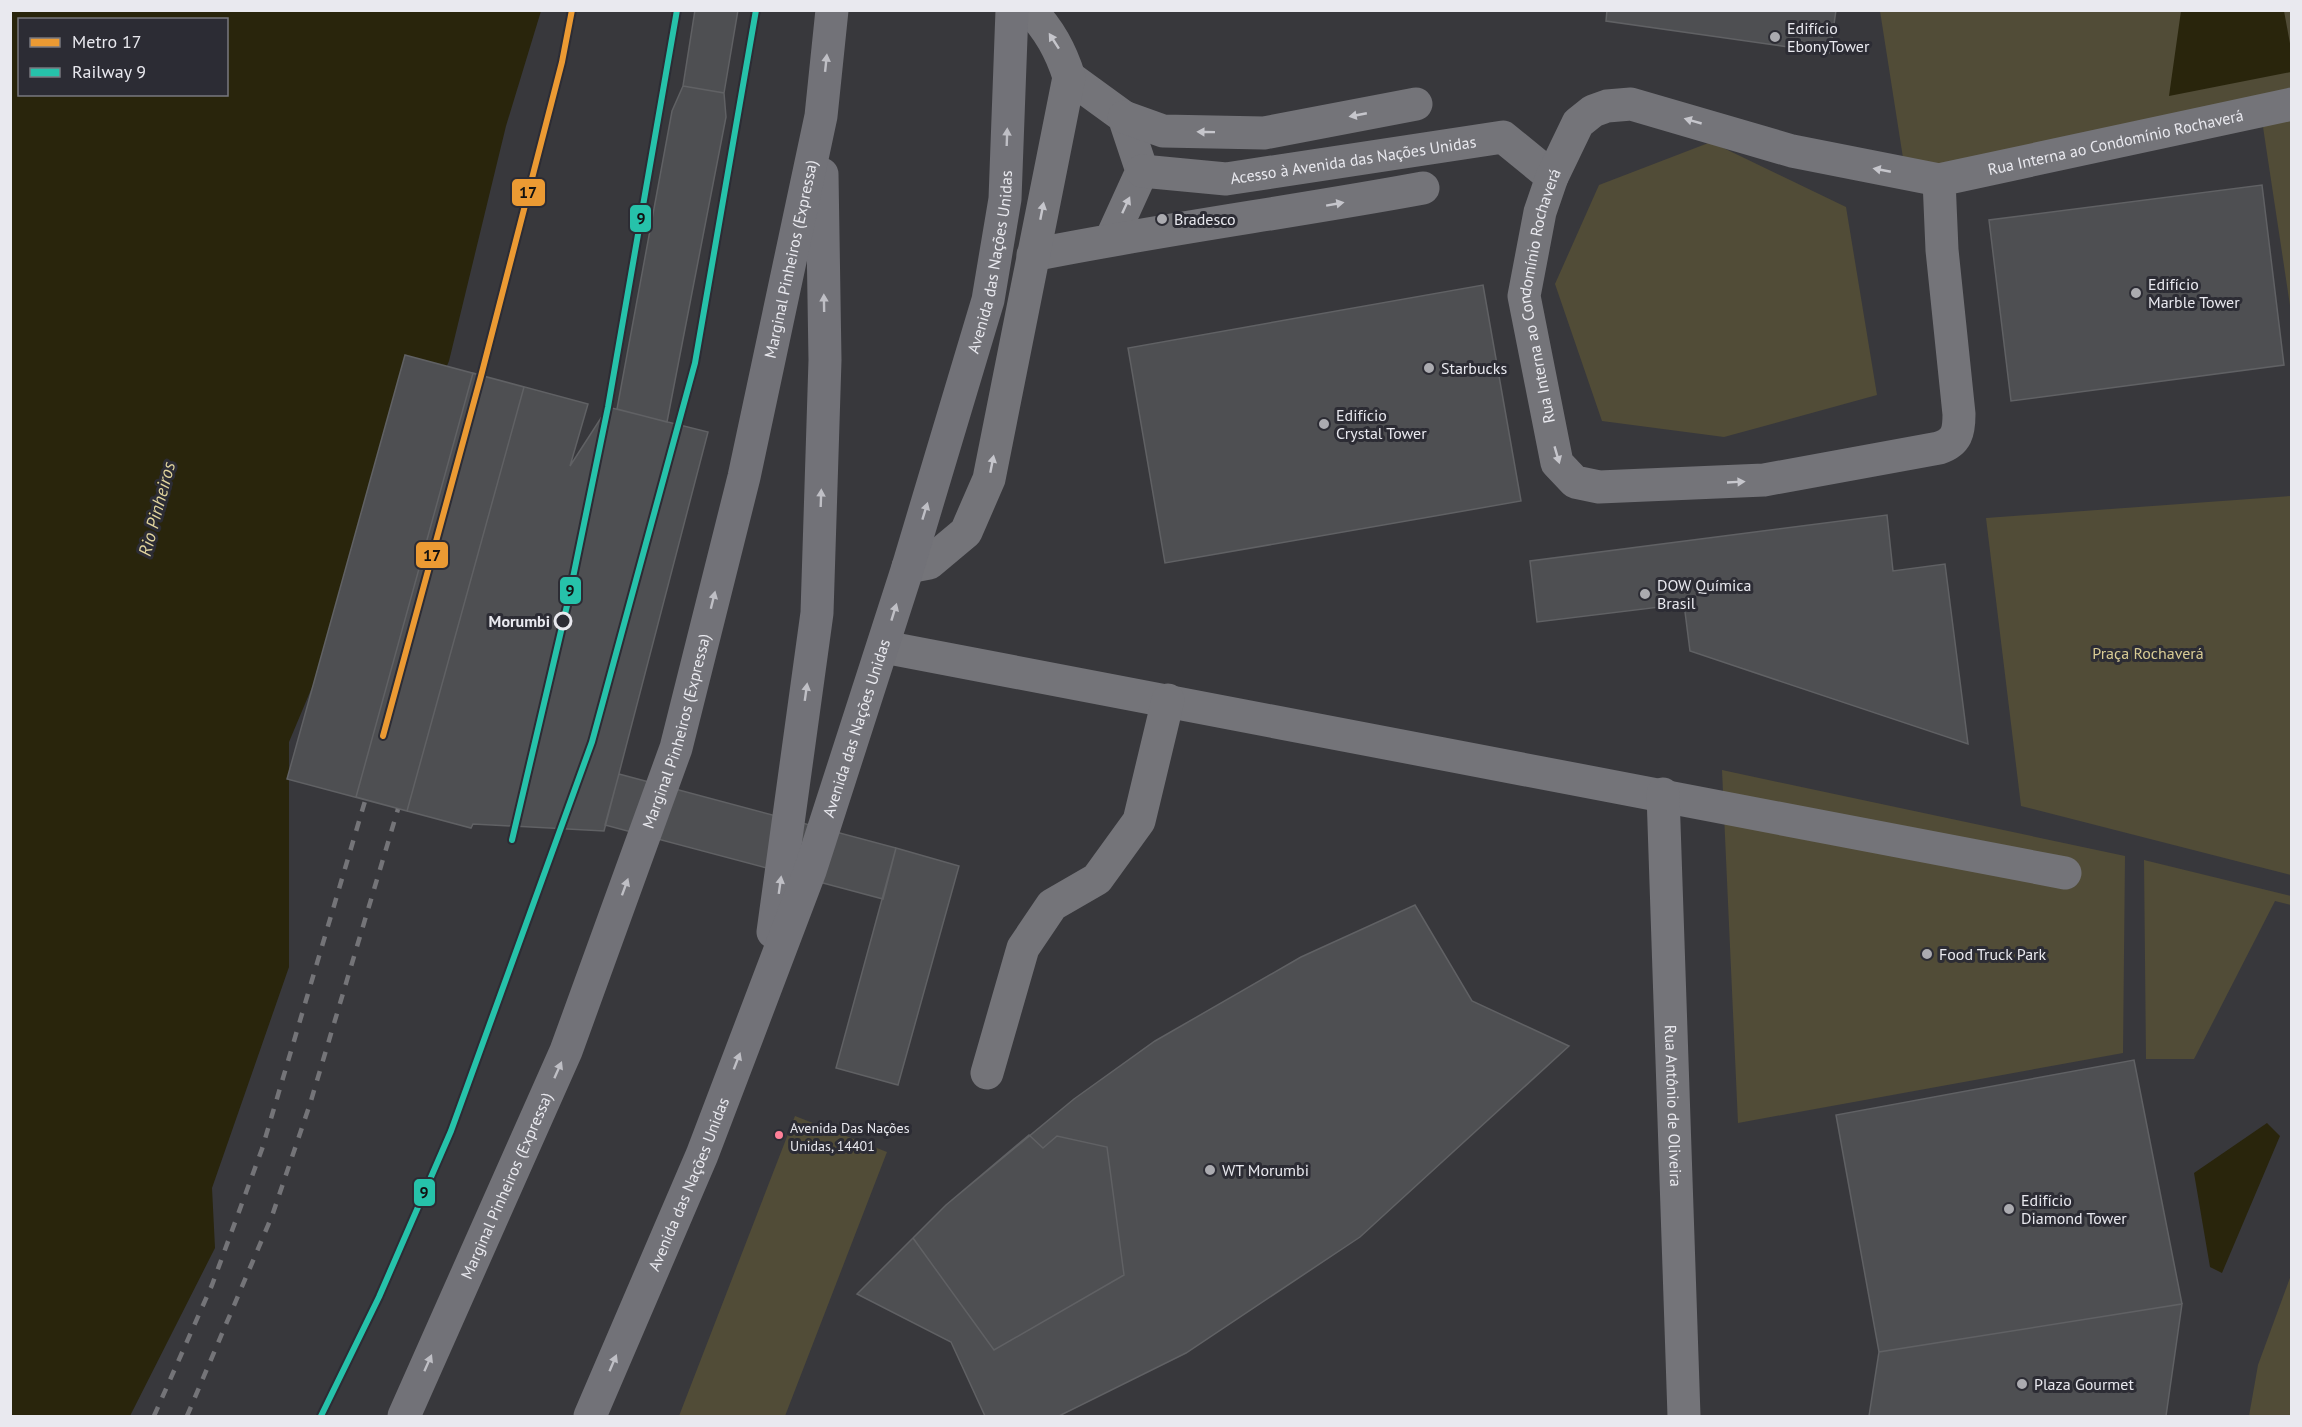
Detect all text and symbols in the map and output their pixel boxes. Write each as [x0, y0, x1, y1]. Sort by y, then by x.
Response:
legend [18, 18, 228, 96]
place label: Edifício EbonyTower [1787, 18, 1870, 56]
text: Metro 17 [72, 30, 142, 53]
marker: Edifício EbonyTower [1768, 30, 1782, 44]
one-way arrow [1049, 33, 1060, 49]
one-way arrow [821, 54, 831, 73]
text: Railway 9 [72, 60, 146, 83]
street label: Rua Interna ao Condomínio Rochaverá [1986, 105, 2245, 179]
one-way arrow [1348, 111, 1367, 120]
one-way arrow [1684, 116, 1702, 125]
one-way arrow [1196, 127, 1215, 136]
one-way arrow [1003, 128, 1012, 147]
street label: Acesso à Avenida das Nações Unidas [1229, 131, 1478, 188]
street label: Marginal Pinheiros (Expressa) [760, 158, 821, 360]
street label: Rua Interna ao Condomínio Rochaverá [1514, 165, 1565, 425]
one-way arrow [1872, 165, 1891, 174]
street label: Avenida das Nações Unidas [963, 170, 1016, 356]
line badge: 17 [511, 178, 546, 207]
text: 17 [519, 182, 537, 202]
one-way arrow [1122, 196, 1131, 213]
one-way arrow [1325, 200, 1344, 209]
one-way arrow [1038, 201, 1047, 220]
line badge: 9 [629, 204, 652, 233]
text: 9 [636, 208, 646, 228]
place label: Bradesco [1174, 209, 1236, 229]
marker: Bradesco [1155, 212, 1169, 226]
place label: Edifício Marble Tower [2148, 274, 2240, 312]
marker: Edifício Marble Tower [2129, 286, 2143, 300]
one-way arrow [819, 293, 829, 312]
place label: Starbucks [1441, 358, 1507, 378]
marker: Starbucks [1422, 361, 1436, 375]
place label: Edifício Crystal Tower [1336, 405, 1427, 443]
marker: Edifício Crystal Tower [1317, 417, 1331, 431]
one-way arrow [1553, 447, 1562, 465]
one-way arrow [988, 454, 997, 473]
water label: Rio Pinheiros [133, 458, 180, 558]
one-way arrow [1727, 477, 1746, 486]
one-way arrow [816, 488, 825, 507]
one-way arrow [921, 501, 930, 519]
line badge: 17 [415, 541, 449, 569]
text: 17 [423, 545, 441, 565]
place label: DOW Química Brasil [1657, 575, 1752, 613]
line badge: 9 [559, 576, 582, 605]
text: 9 [565, 580, 575, 600]
marker: DOW Química Brasil [1638, 587, 1652, 601]
one-way arrow [708, 591, 718, 609]
one-way arrow [890, 603, 899, 621]
place label: Morumbi [489, 611, 550, 631]
marker: Morumbi [554, 612, 572, 630]
street label: Marginal Pinheiros (Expressa) [638, 632, 714, 831]
street label: Avenida das Nações Unidas [818, 636, 894, 820]
park label: Praça Rochaverá [2092, 643, 2204, 663]
one-way arrow [802, 682, 811, 701]
one-way arrow [775, 875, 784, 894]
one-way arrow [621, 878, 631, 896]
place label: Food Truck Park [1939, 944, 2047, 964]
marker: Food Truck Park [1920, 947, 1934, 961]
street label: Rua Antônio de Oliveira [1661, 1025, 1686, 1187]
one-way arrow [733, 1052, 742, 1070]
one-way arrow [553, 1061, 562, 1078]
street label: Marginal Pinheiros (Expressa) [456, 1089, 556, 1282]
street label: Avenida das Nações Unidas [643, 1094, 733, 1274]
place label: Avenida Das Nações Unidas, 14401 [790, 1119, 910, 1155]
marker: Avenida Das Nações Unidas, 14401 [773, 1129, 785, 1141]
place label: WT Morumbi [1222, 1160, 1309, 1180]
marker: WT Morumbi [1203, 1163, 1217, 1177]
line badge: 9 [413, 1178, 436, 1207]
text: 9 [419, 1182, 429, 1202]
place label: Edifício Diamond Tower [2021, 1190, 2127, 1228]
marker: Edifício Diamond Tower [2002, 1202, 2016, 1216]
one-way arrow [608, 1353, 618, 1371]
one-way arrow [423, 1355, 432, 1372]
place label: Plaza Gourmet [2034, 1374, 2134, 1394]
marker: Plaza Gourmet [2015, 1377, 2029, 1391]

